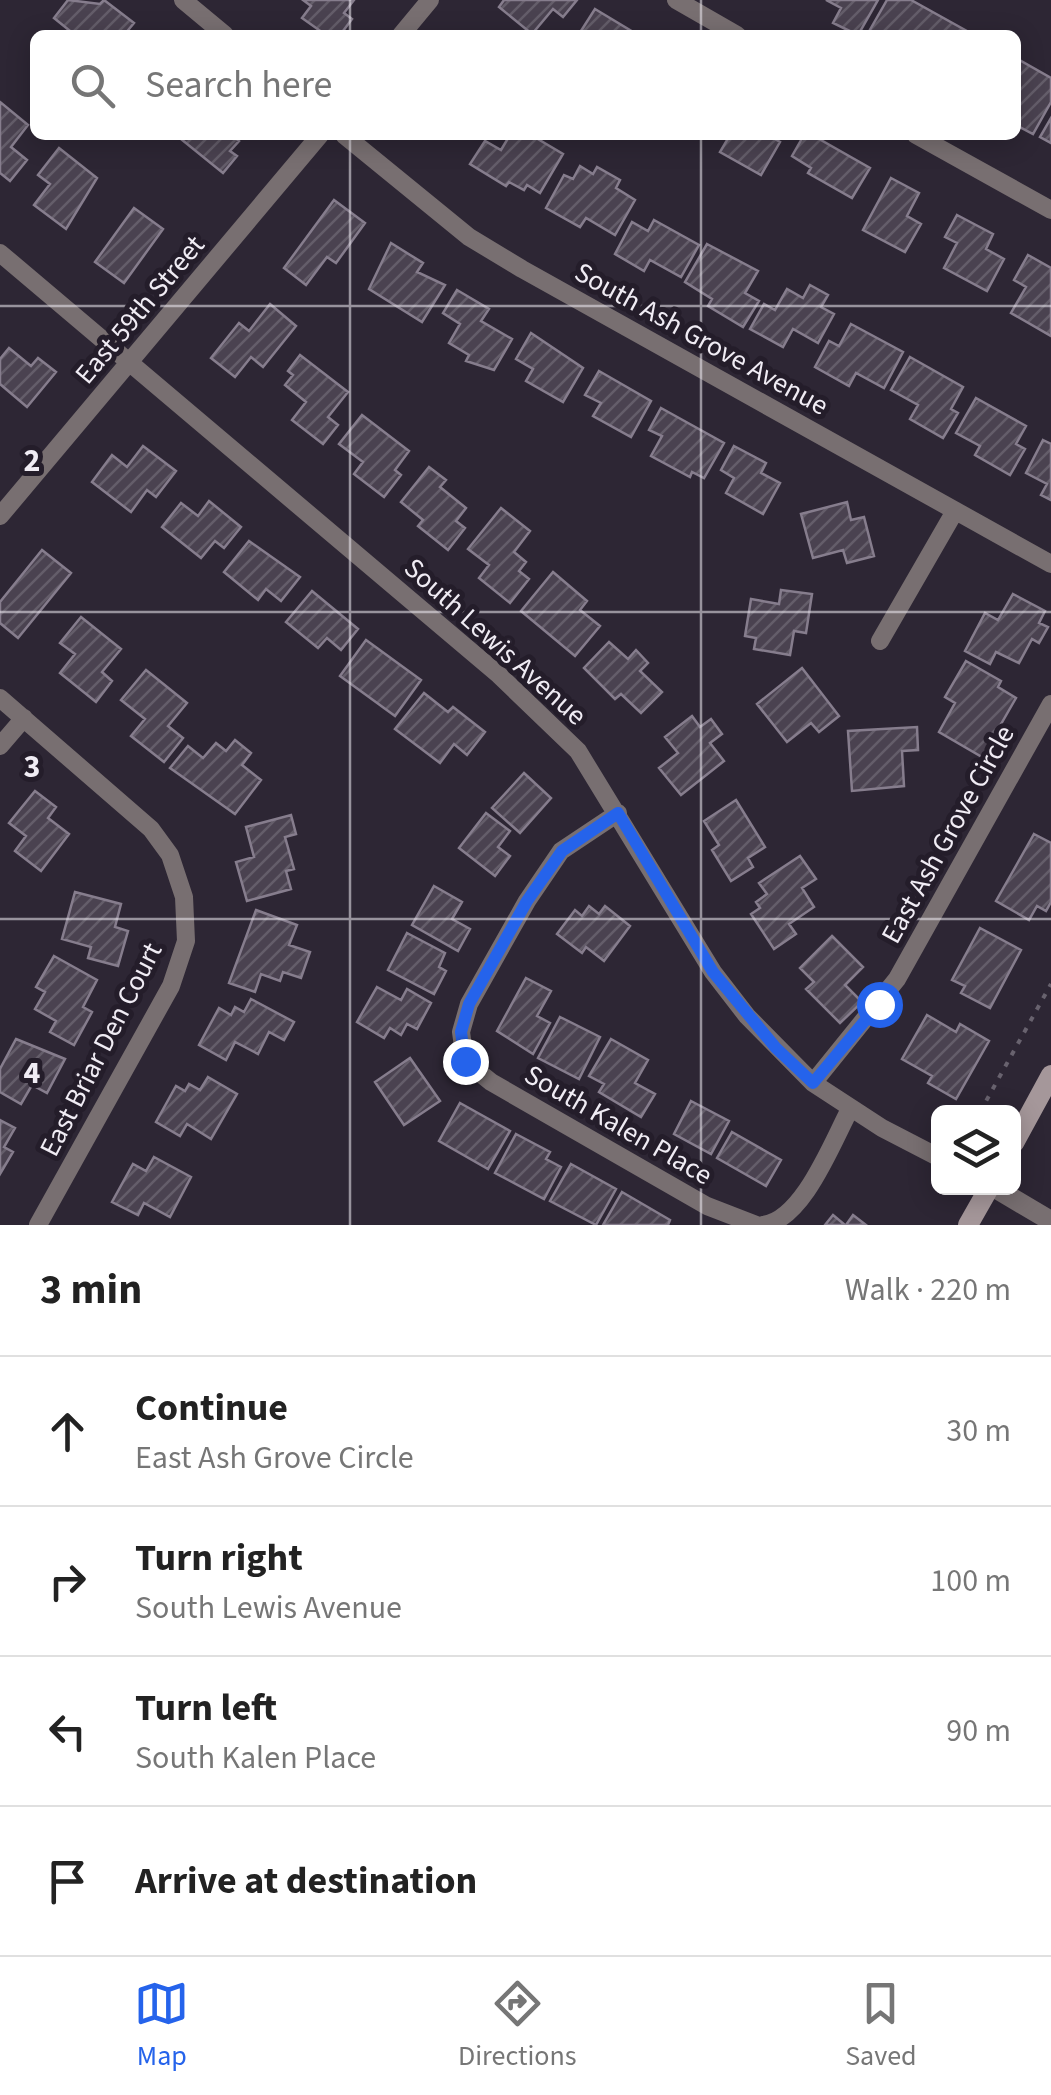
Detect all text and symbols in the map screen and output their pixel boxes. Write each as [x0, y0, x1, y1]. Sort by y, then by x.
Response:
search box [30, 30, 1021, 140]
icon: search [65, 58, 120, 113]
text: Search here [145, 58, 332, 112]
street label: East 59th Street [66, 226, 214, 393]
street label: South Ash Grove Avenue [567, 252, 836, 425]
text: 2 [24, 438, 40, 484]
street label: South Lewis Avenue [395, 549, 596, 735]
street label: East Ash Grove Circle [871, 718, 1024, 951]
text: 3 [24, 744, 40, 790]
street label: East Briar Den Court [30, 935, 172, 1163]
route start [857, 982, 903, 1028]
route end [443, 1039, 489, 1085]
text: 4 [24, 1050, 41, 1096]
street label: South Kalen Place [517, 1055, 720, 1195]
map controls [931, 1105, 1021, 1195]
button: layers [931, 1105, 1021, 1195]
text: 3 min [40, 1260, 142, 1320]
text: Walk · 220 m [845, 1267, 1011, 1313]
text: Continue [135, 1381, 288, 1435]
icon: ahead [40, 1404, 95, 1459]
text: 30 m [946, 1408, 1011, 1454]
text: East Ash Grove Circle [135, 1435, 414, 1481]
text: Turn right [135, 1531, 303, 1585]
icon: right [40, 1554, 95, 1609]
text: 100 m [930, 1558, 1011, 1604]
text: South Lewis Avenue [135, 1585, 402, 1631]
text: Turn left [135, 1681, 277, 1735]
icon: left [40, 1704, 95, 1759]
text: 90 m [946, 1708, 1011, 1754]
text: South Kalen Place [135, 1735, 376, 1781]
icon: arrive [40, 1854, 95, 1909]
text: Arrive at destination [135, 1854, 477, 1908]
tab: Map [134, 1976, 189, 2076]
tab: Directions [458, 1976, 577, 2076]
tab: Saved [845, 1976, 917, 2076]

